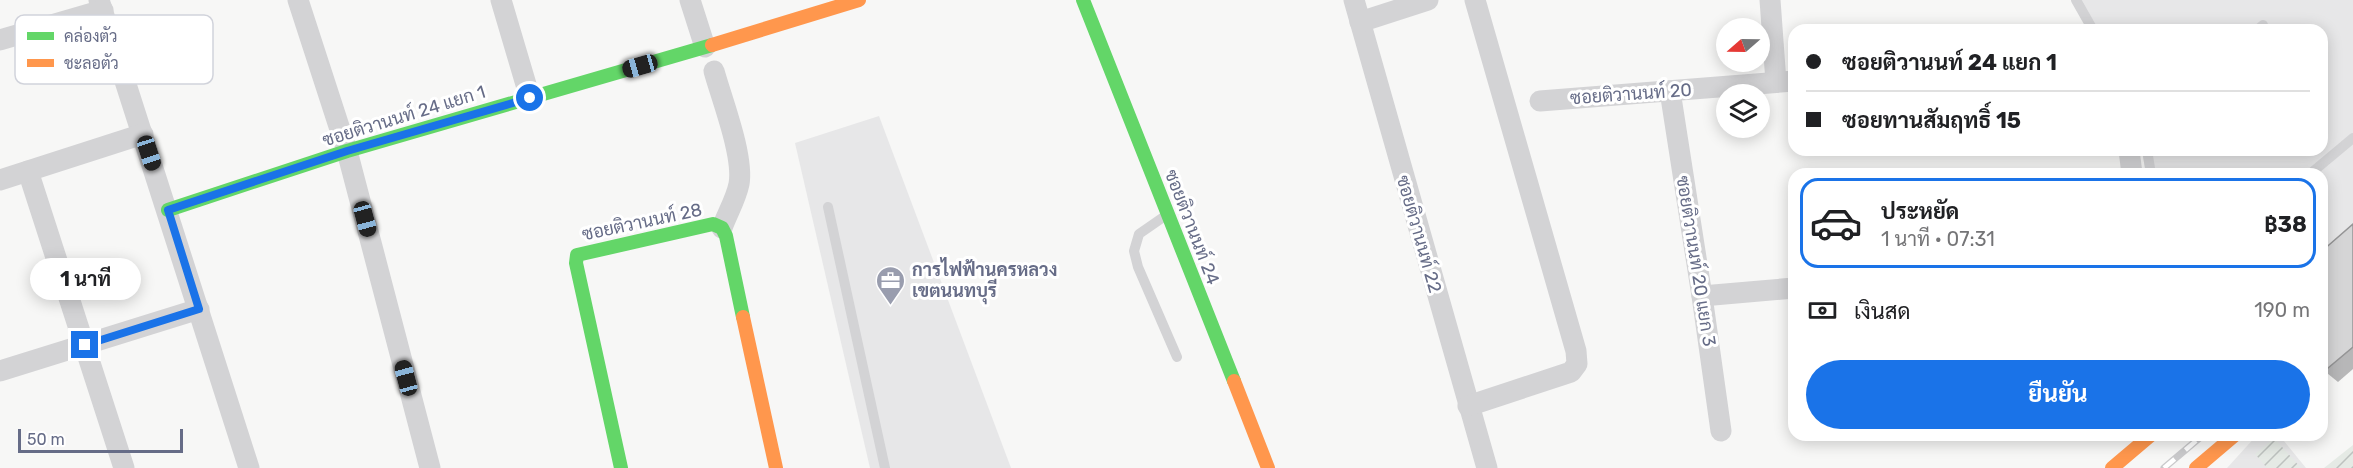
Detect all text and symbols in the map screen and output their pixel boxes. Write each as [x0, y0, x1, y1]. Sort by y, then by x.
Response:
legend [15, 15, 213, 84]
north arrow [1716, 18, 1770, 72]
map controls [1716, 18, 1770, 138]
text: คล่องตัว [64, 26, 118, 46]
text: ซอยติวานนท์ 24 แยก 1 [1842, 49, 2057, 76]
car [620, 52, 660, 80]
text: ชะลอตัว [64, 53, 119, 73]
street label: ซอยติวานนท์ 20 [1569, 77, 1693, 109]
street label: ซอยติวานนท์ 24 แยก 1 [319, 79, 488, 151]
route start [516, 84, 543, 111]
button: layers [1716, 84, 1770, 138]
text: ซอยทานสัมฤทธิ์ 15 [1842, 107, 2021, 134]
car [135, 133, 163, 173]
street label: ซอยติวานนท์ 24 [1160, 166, 1226, 288]
street label: ซอยติวานนท์ 22 [1392, 172, 1448, 295]
street label: ซอยติวานนท์ 20 แยก 3 [1672, 174, 1722, 348]
icon: car [1809, 196, 1863, 250]
street label: ซอยติวานนท์ 28 [580, 197, 704, 245]
text: ประหยัด [1881, 198, 1959, 225]
car [352, 199, 378, 239]
text: ฿38 [2264, 211, 2307, 238]
text: 1 นาที · 07:31 [1881, 227, 1995, 251]
place label: การไฟฟ้านครหลวง เขตนนทบุรี [912, 257, 1057, 305]
callout: 1 นาที [29, 258, 140, 300]
office icon: การไฟฟ้านครหลวง เขตนนทบุรี [875, 264, 907, 306]
text: 1 นาที [60, 267, 111, 291]
icon: cash [1806, 294, 1839, 327]
text: เงินสด [1854, 298, 1911, 325]
text: 190 m [2254, 298, 2310, 322]
route end [71, 331, 98, 358]
car [393, 358, 419, 398]
button: ยืนยัน [1806, 360, 2310, 429]
scale bar [18, 426, 183, 454]
text: 50 m [27, 430, 65, 449]

